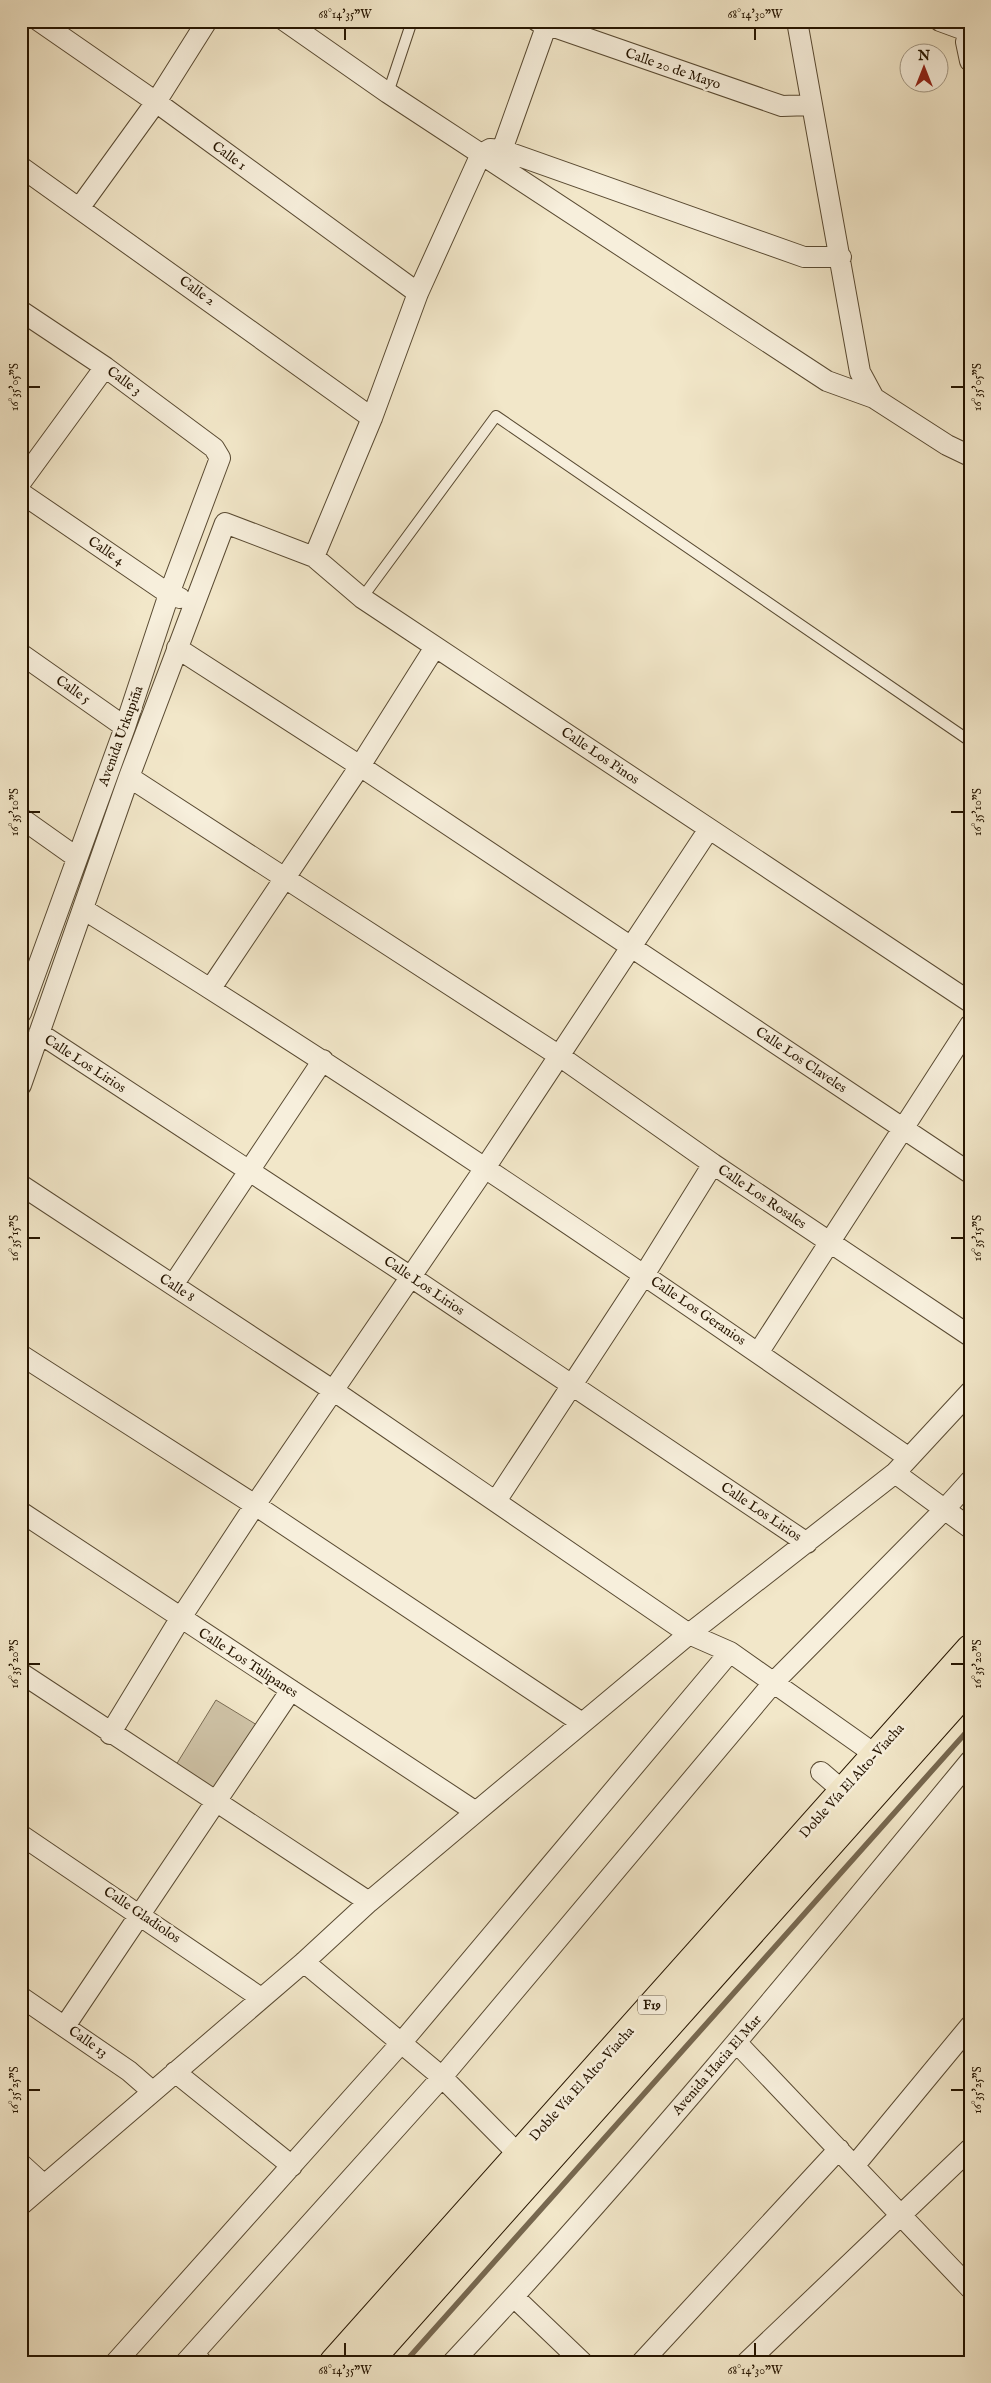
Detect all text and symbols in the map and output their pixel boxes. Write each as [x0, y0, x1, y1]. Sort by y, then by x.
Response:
text: 68°14'35"W [318, 7, 372, 22]
text: 68°14'30"W [727, 7, 783, 22]
north arrow [898, 42, 948, 92]
street label: Calle 20 de Mayo [623, 44, 724, 94]
text: N [917, 47, 930, 65]
street label: Calle 1 [208, 137, 250, 175]
street label: Calle 2 [176, 272, 219, 310]
street label: Calle 3 [103, 362, 145, 400]
text: 16°35'05"S [7, 363, 22, 411]
text: 16°35'05"S [970, 363, 985, 411]
street label: Calle 4 [84, 532, 128, 570]
street label: Calle 5 [52, 672, 94, 708]
street label: Avenida Urkupiña [94, 682, 148, 790]
street label: Calle Los Pinos [557, 723, 643, 789]
text: 16°35'10"S [7, 788, 22, 836]
text: 16°35'10"S [970, 788, 985, 836]
street label: Calle Los Claveles [752, 1023, 850, 1097]
street label: Calle Los Lirios [41, 1031, 129, 1097]
street label: Calle Los Rosales [714, 1161, 810, 1233]
text: 16°35'15"S [7, 1215, 22, 1261]
text: 16°35'15"S [970, 1215, 985, 1261]
street label: Calle Los Lirios [380, 1252, 468, 1320]
street label: Calle 8 [156, 1270, 198, 1306]
street label: Calle Los Geranios [647, 1272, 749, 1350]
street label: Calle Los Lirios [717, 1478, 805, 1546]
street label: Calle Los Tulipanes [195, 1624, 301, 1702]
text: 16°35'20"S [7, 1639, 22, 1689]
text: 16°35'20"S [970, 1639, 985, 1689]
street label: Doble Vía El Alto-Viacha [796, 1719, 909, 1842]
street label: Calle Gladiolos [100, 1883, 184, 1947]
road number: F19 [638, 1996, 666, 2014]
street label: Avenida Hacia El Mar [668, 2011, 766, 2120]
street label: Calle 13 [65, 2022, 111, 2062]
street label: Doble Vía El Alto-Viacha [526, 2022, 639, 2145]
text: 16°35'25"S [7, 2066, 22, 2114]
text: 16°35'25"S [970, 2066, 985, 2114]
text: 68°14'35"W [318, 2363, 372, 2378]
text: 68°14'30"W [727, 2363, 783, 2378]

